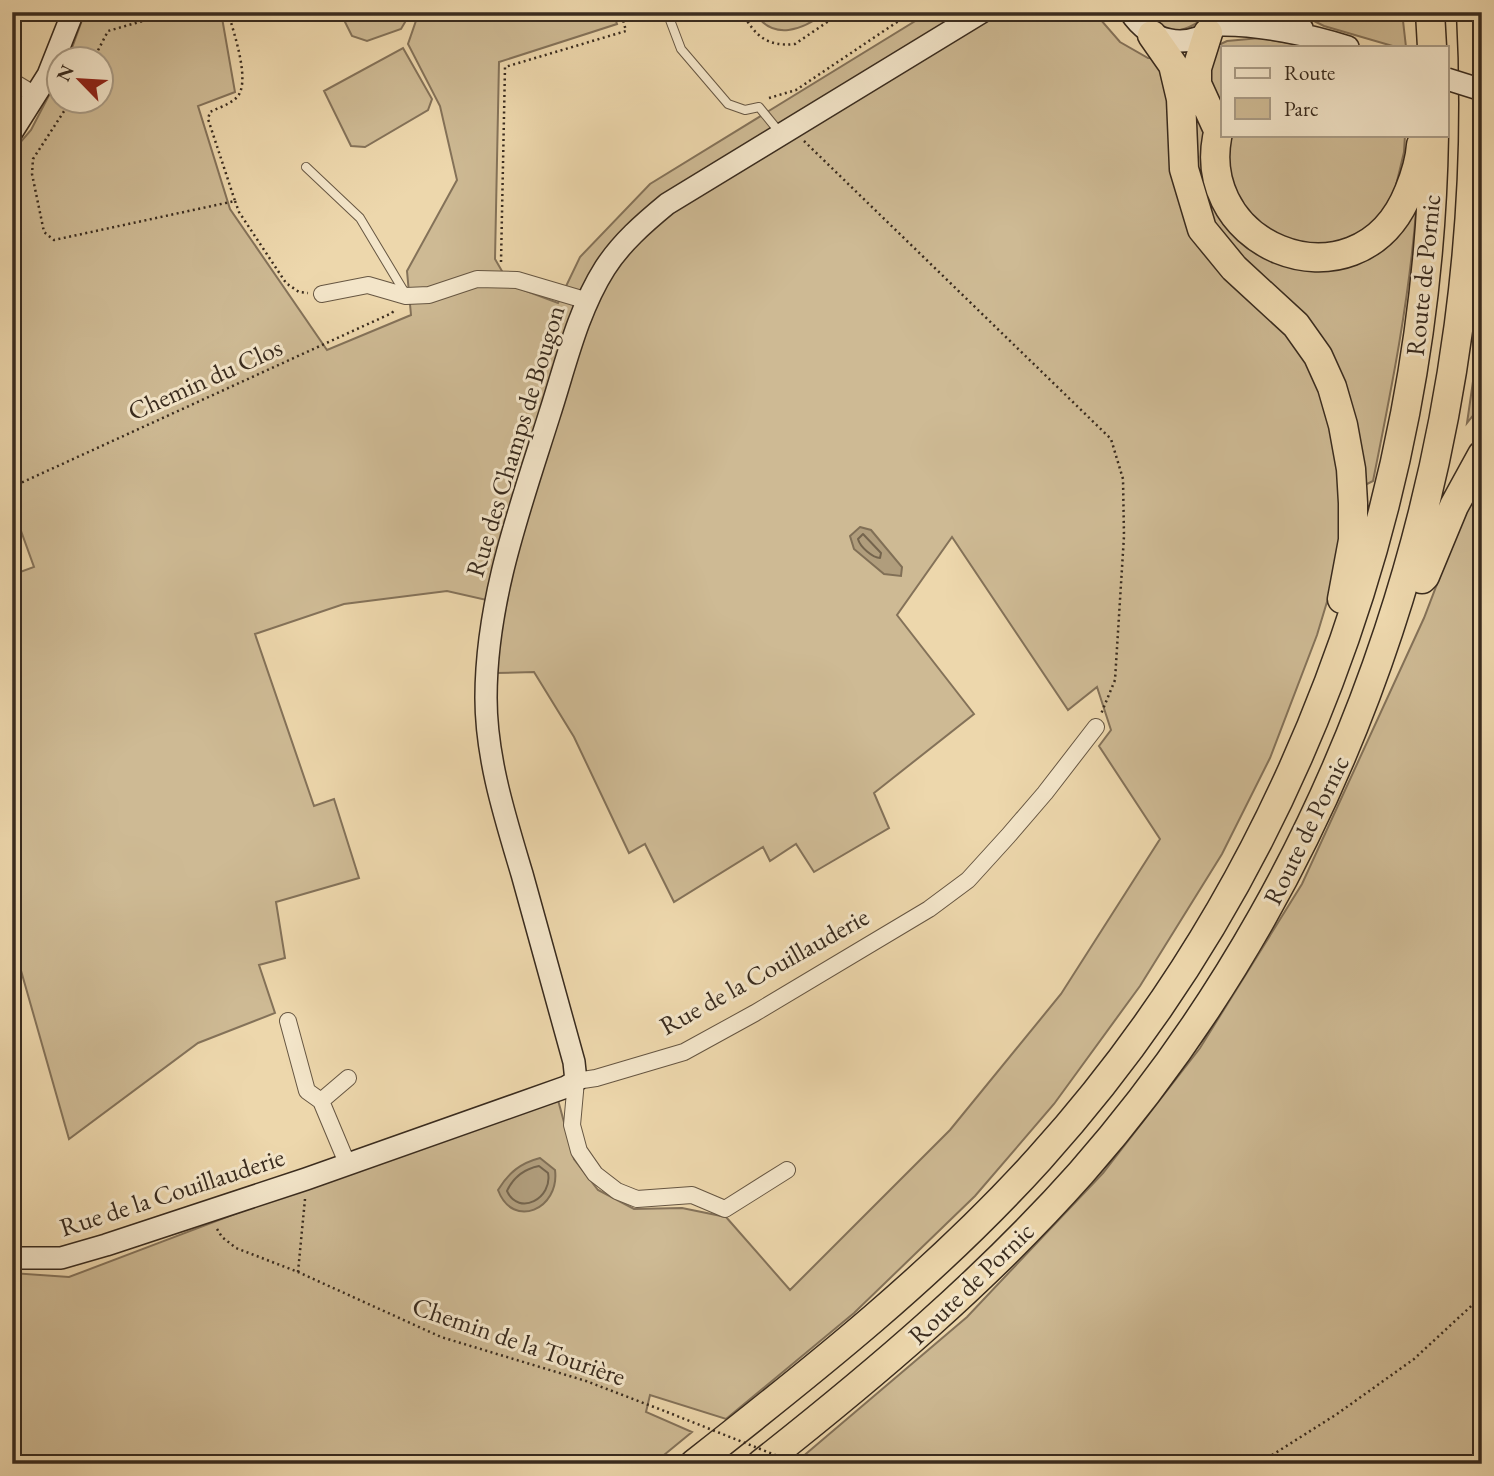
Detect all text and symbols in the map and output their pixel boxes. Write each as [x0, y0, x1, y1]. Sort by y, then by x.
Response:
north arrow [46, 46, 116, 116]
legend [1221, 46, 1448, 136]
text: Route [1284, 59, 1335, 86]
text: N [50, 60, 80, 85]
text: Parc [1284, 95, 1318, 122]
street label: Route de Pornic [1398, 192, 1448, 358]
street label: Rue des Champs de Bougon [457, 301, 573, 581]
street label: Chemin du Clos [122, 330, 288, 428]
street label: Route de Pornic [1255, 750, 1357, 910]
street label: Rue de la Couillauderie [653, 899, 875, 1043]
street label: Rue de la Couillauderie [55, 1140, 289, 1244]
street label: Route de Pornic [901, 1214, 1041, 1352]
street label: Chemin de la Tourière [408, 1289, 630, 1393]

